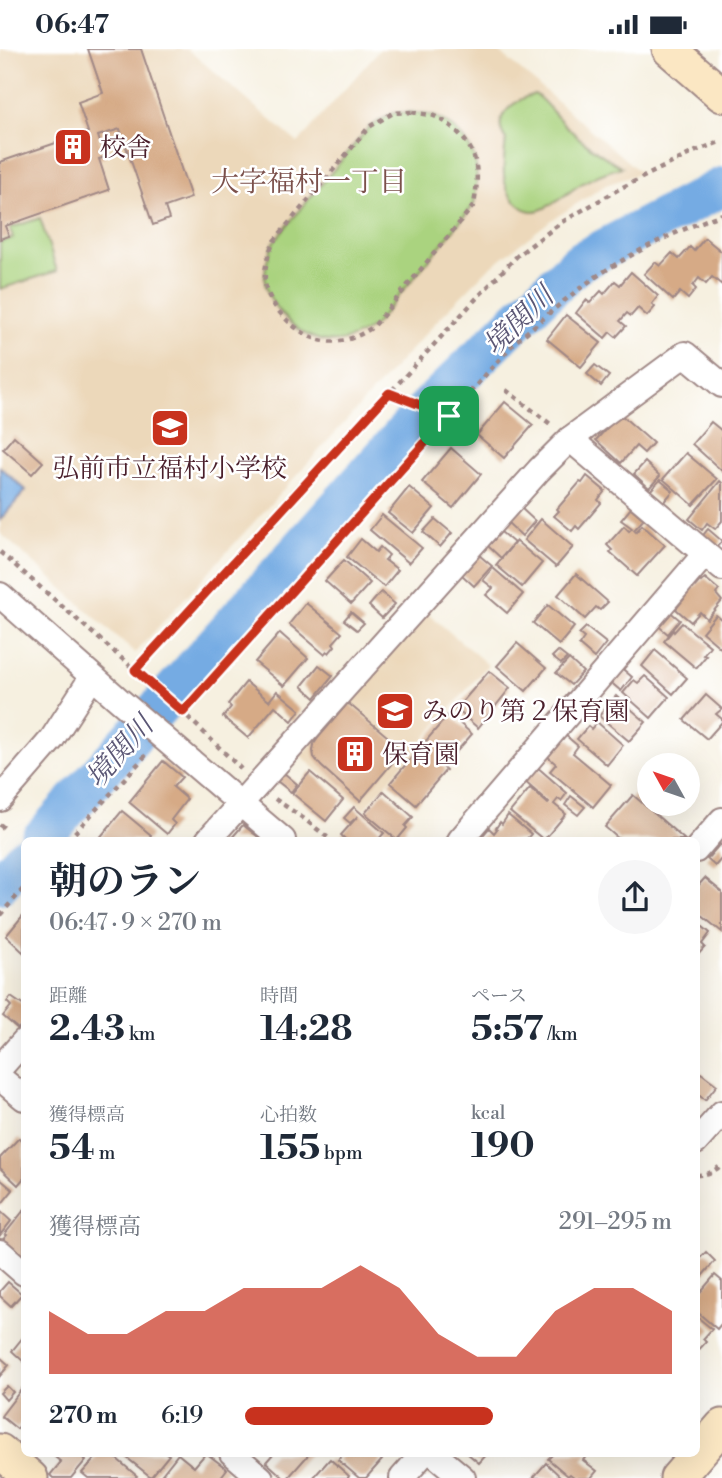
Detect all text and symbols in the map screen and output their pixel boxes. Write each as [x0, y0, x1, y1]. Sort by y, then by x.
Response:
text: 06:47 [35, 9, 109, 41]
building icon: 校舎 [52, 126, 94, 168]
place label: 校舎 [100, 132, 152, 164]
district label: 大字福村一丁目 [211, 165, 407, 200]
water label: 境関川 [477, 277, 564, 363]
pin [419, 386, 479, 446]
icon: arrive [430, 397, 468, 435]
school or university icon: 弘前市立福村小学校 [149, 407, 191, 449]
place label: 弘前市立福村小学校 [53, 453, 287, 485]
school or university icon: みのり第２保育園 [374, 690, 416, 732]
place label: みのり第２保育園 [422, 696, 630, 728]
water label: 境関川 [79, 707, 163, 795]
building icon: 保育園 [334, 733, 376, 775]
place label: 保育園 [382, 739, 460, 771]
north arrow [637, 753, 700, 815]
map controls [637, 753, 700, 816]
text: 朝のラン [49, 859, 201, 906]
button: share [598, 860, 672, 934]
text: 06:47 · 9 × 270 m [49, 909, 222, 937]
text: 距離 [49, 984, 87, 1008]
text: 時間 [260, 984, 298, 1008]
text: ペース [471, 984, 527, 1008]
text: 2.43 [49, 1008, 125, 1051]
text: 14:28 [260, 1008, 352, 1051]
text: 5:57 [471, 1008, 544, 1051]
text: km [125, 1022, 155, 1046]
text: /km [544, 1022, 578, 1046]
text: kcal [471, 1101, 505, 1125]
text: 獲得標高 [49, 1103, 125, 1127]
text: 心拍数 [260, 1103, 317, 1127]
text: 190 [471, 1125, 535, 1168]
text: 54 [49, 1127, 95, 1170]
text: 155 [260, 1127, 320, 1170]
text: m [95, 1141, 115, 1165]
text: bpm [320, 1141, 363, 1165]
text: 291–295 m [559, 1208, 672, 1236]
text: 獲得標高 [49, 1213, 141, 1241]
text: 270 m [49, 1402, 117, 1430]
text: 6:19 [161, 1402, 203, 1430]

